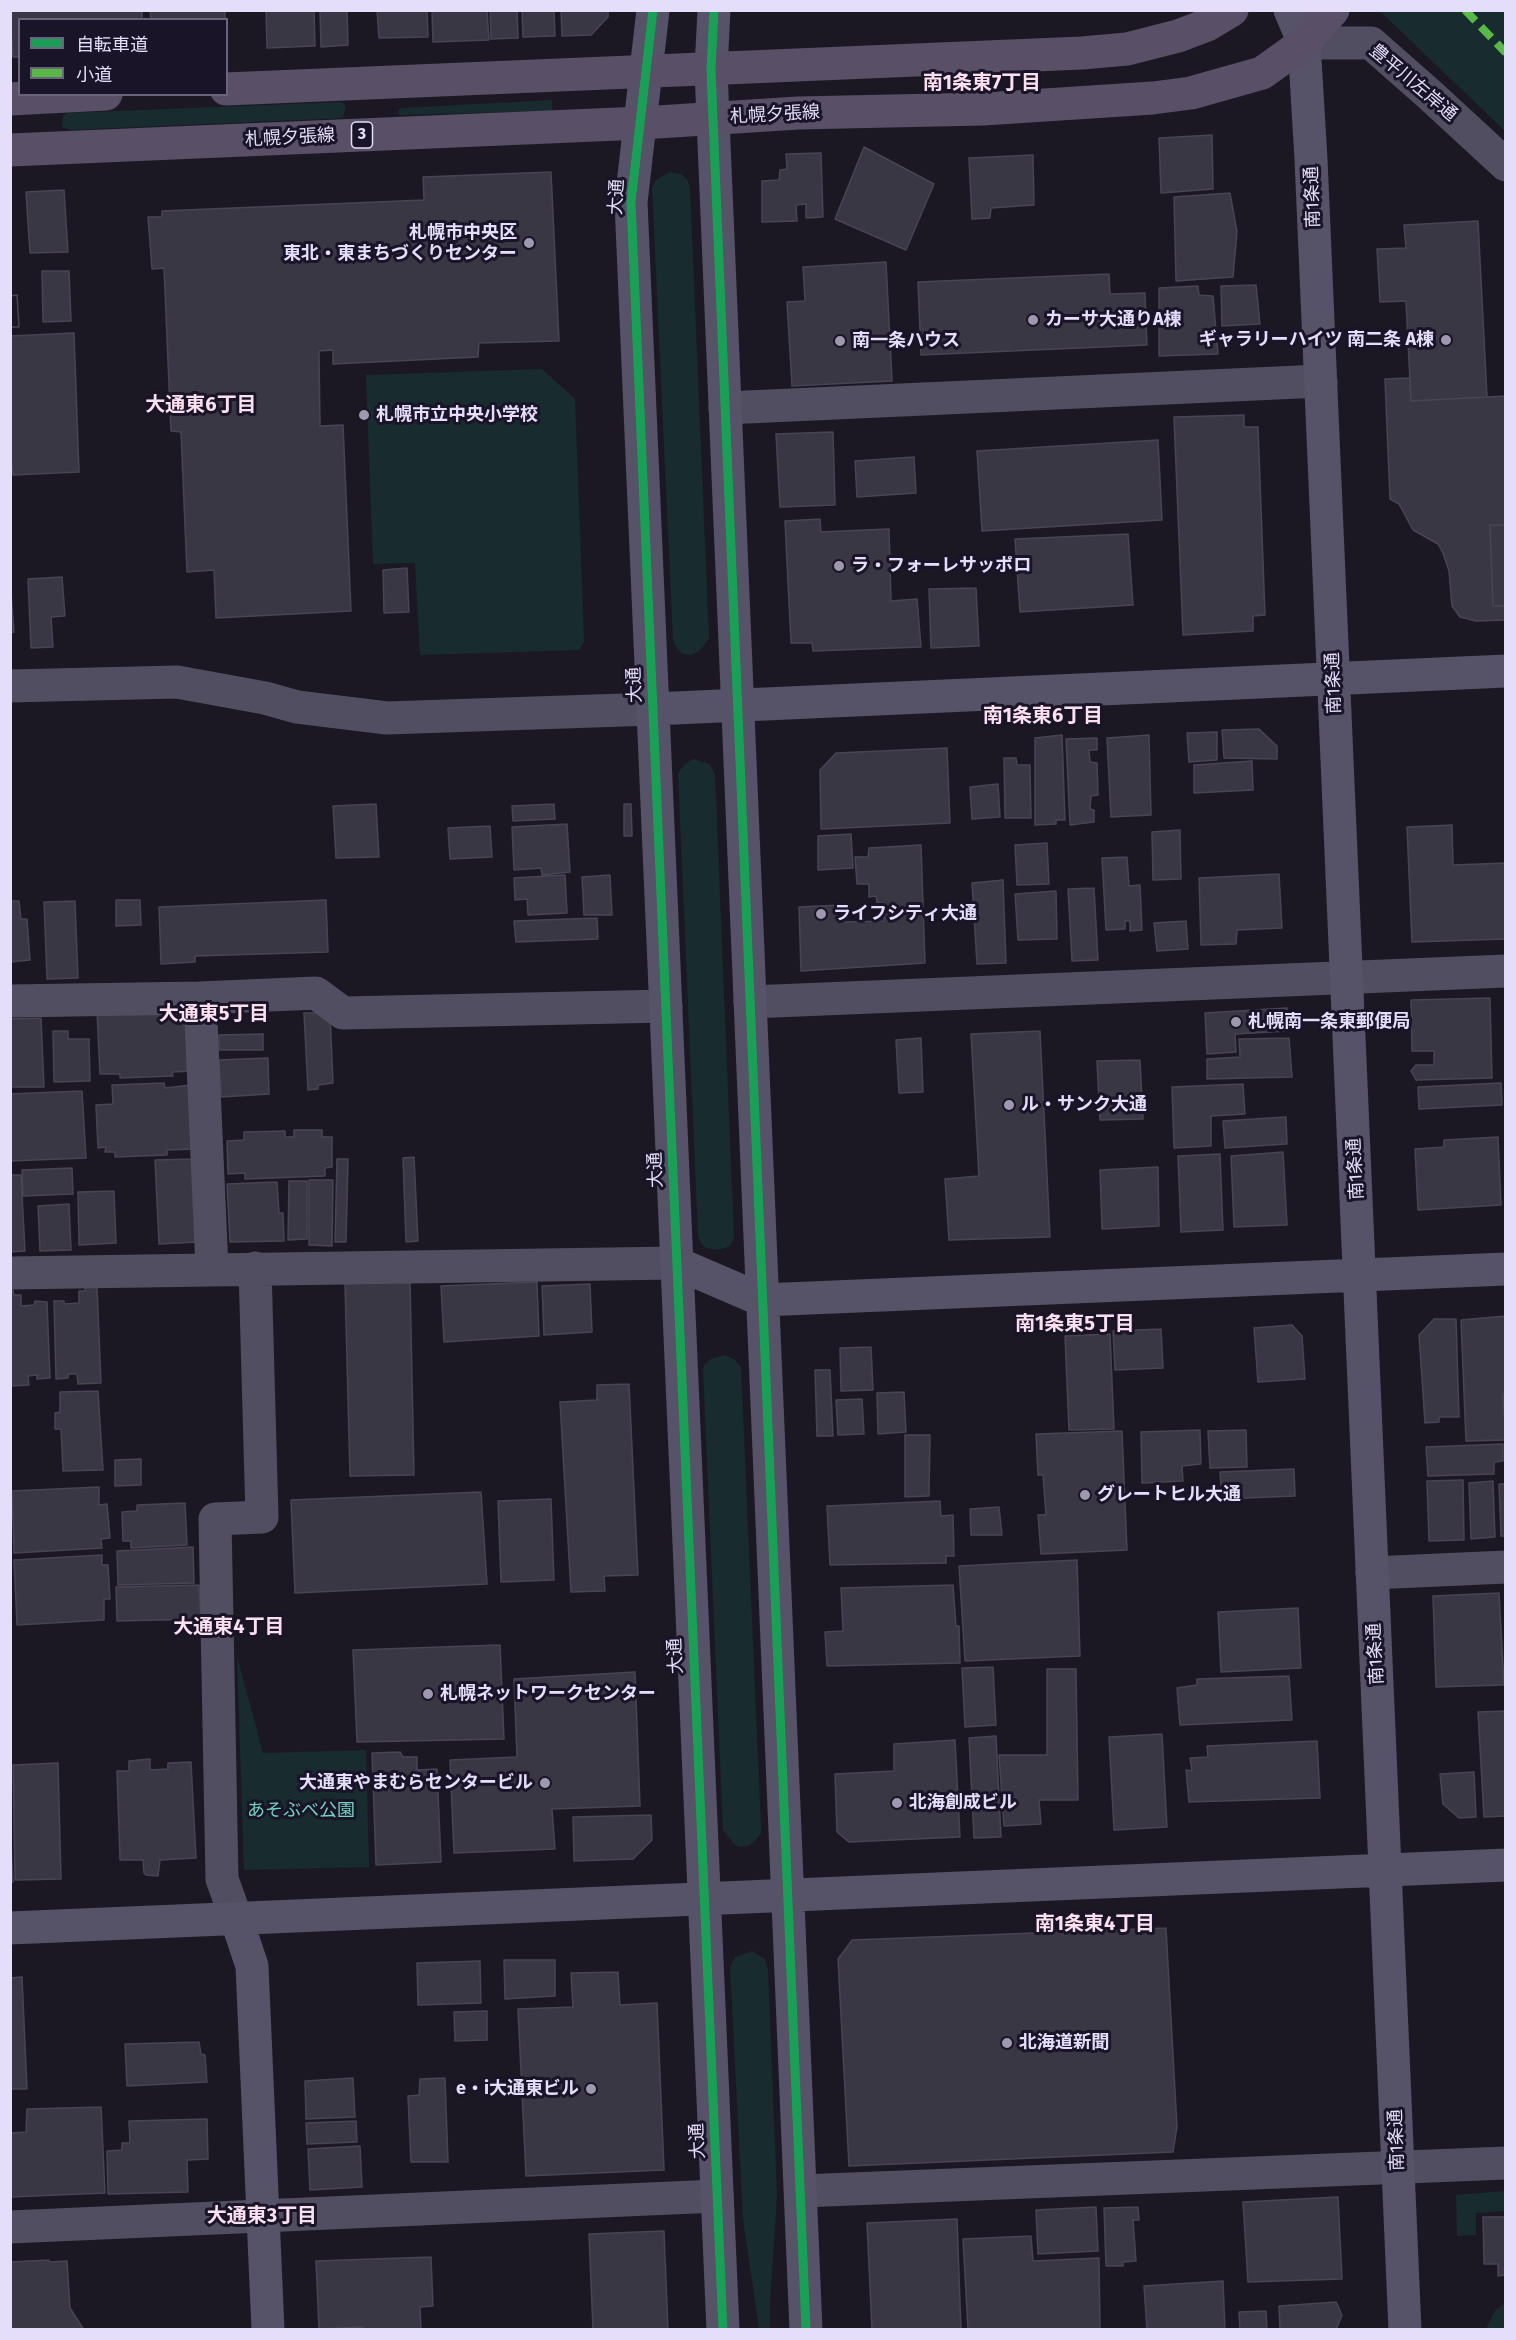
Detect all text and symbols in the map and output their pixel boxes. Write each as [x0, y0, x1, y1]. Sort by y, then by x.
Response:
legend [18, 18, 228, 96]
text: 自転車道 [76, 34, 148, 56]
street label: 豊平川左岸通 [1365, 40, 1461, 126]
text: 小道 [76, 64, 112, 86]
district label: 南1条東7丁目 [923, 71, 1041, 95]
street label: 札幌夕張線 [729, 102, 821, 128]
road number: 3 [352, 122, 372, 148]
street label: 札幌夕張線 [244, 125, 336, 151]
street label: 南1条通 [1301, 166, 1325, 228]
street label: 大通 [605, 178, 629, 216]
place label: 札幌市中央区 東北・東まちづくりセンター [283, 222, 517, 264]
marker: 札幌市中央区 東北・東まちづくりセンター [522, 236, 536, 250]
place label: カーサ大通りA棟 [1045, 309, 1182, 331]
marker: カーサ大通りA棟 [1026, 313, 1040, 327]
place label: ギャラリーハイツ 南二条 A棟 [1199, 329, 1434, 351]
place label: 南一条ハウス [852, 330, 960, 352]
marker: ギャラリーハイツ 南二条 A棟 [1439, 333, 1453, 347]
marker: 南一条ハウス [833, 334, 847, 348]
district label: 大通東6丁目 [145, 393, 257, 417]
place label: 札幌市立中央小学校 [376, 404, 538, 426]
marker: 札幌市立中央小学校 [357, 408, 371, 422]
place label: ラ・フォーレサッポロ [851, 555, 1031, 577]
marker: ラ・フォーレサッポロ [832, 559, 846, 573]
street label: 南1条通 [1322, 652, 1346, 714]
street label: 大通 [624, 667, 646, 703]
district label: 南1条東6丁目 [983, 704, 1103, 728]
place label: ライフシティ大通 [833, 903, 977, 925]
marker: ライフシティ大通 [814, 907, 828, 921]
district label: 大通東5丁目 [159, 1002, 269, 1026]
place label: 札幌南一条東郵便局 [1248, 1011, 1410, 1033]
marker: 札幌南一条東郵便局 [1229, 1015, 1243, 1029]
place label: ル・サンク大通 [1021, 1094, 1147, 1116]
marker: ル・サンク大通 [1002, 1098, 1016, 1112]
street label: 南1条通 [1344, 1138, 1368, 1200]
street label: 大通 [645, 1152, 667, 1188]
district label: 南1条東5丁目 [1015, 1312, 1135, 1336]
place label: グレートヒル大通 [1097, 1484, 1241, 1506]
marker: グレートヒル大通 [1078, 1488, 1092, 1502]
district label: 大通東4丁目 [173, 1615, 285, 1639]
street label: 南1条通 [1364, 1623, 1388, 1685]
street label: 大通 [664, 1637, 688, 1675]
place label: 札幌ネットワークセンター [440, 1683, 656, 1705]
marker: 札幌ネットワークセンター [421, 1687, 435, 1701]
place label: 大通東やまむらセンタービル [299, 1772, 533, 1794]
marker: 大通東やまむらセンタービル [538, 1776, 552, 1790]
place label: 北海創成ビル [909, 1792, 1017, 1814]
marker: 北海創成ビル [890, 1796, 904, 1810]
park label: あそぶべ公園 [247, 1800, 355, 1822]
district label: 南1条東4丁目 [1035, 1912, 1155, 1936]
place label: 北海道新聞 [1019, 2032, 1109, 2054]
marker: 北海道新聞 [1000, 2036, 1014, 2050]
place label: e・i大通東ビル [456, 2078, 579, 2100]
marker: e・i大通東ビル [584, 2082, 598, 2096]
street label: 南1条通 [1385, 2109, 1409, 2171]
street label: 大通 [686, 2122, 710, 2160]
district label: 大通東3丁目 [207, 2204, 317, 2228]

